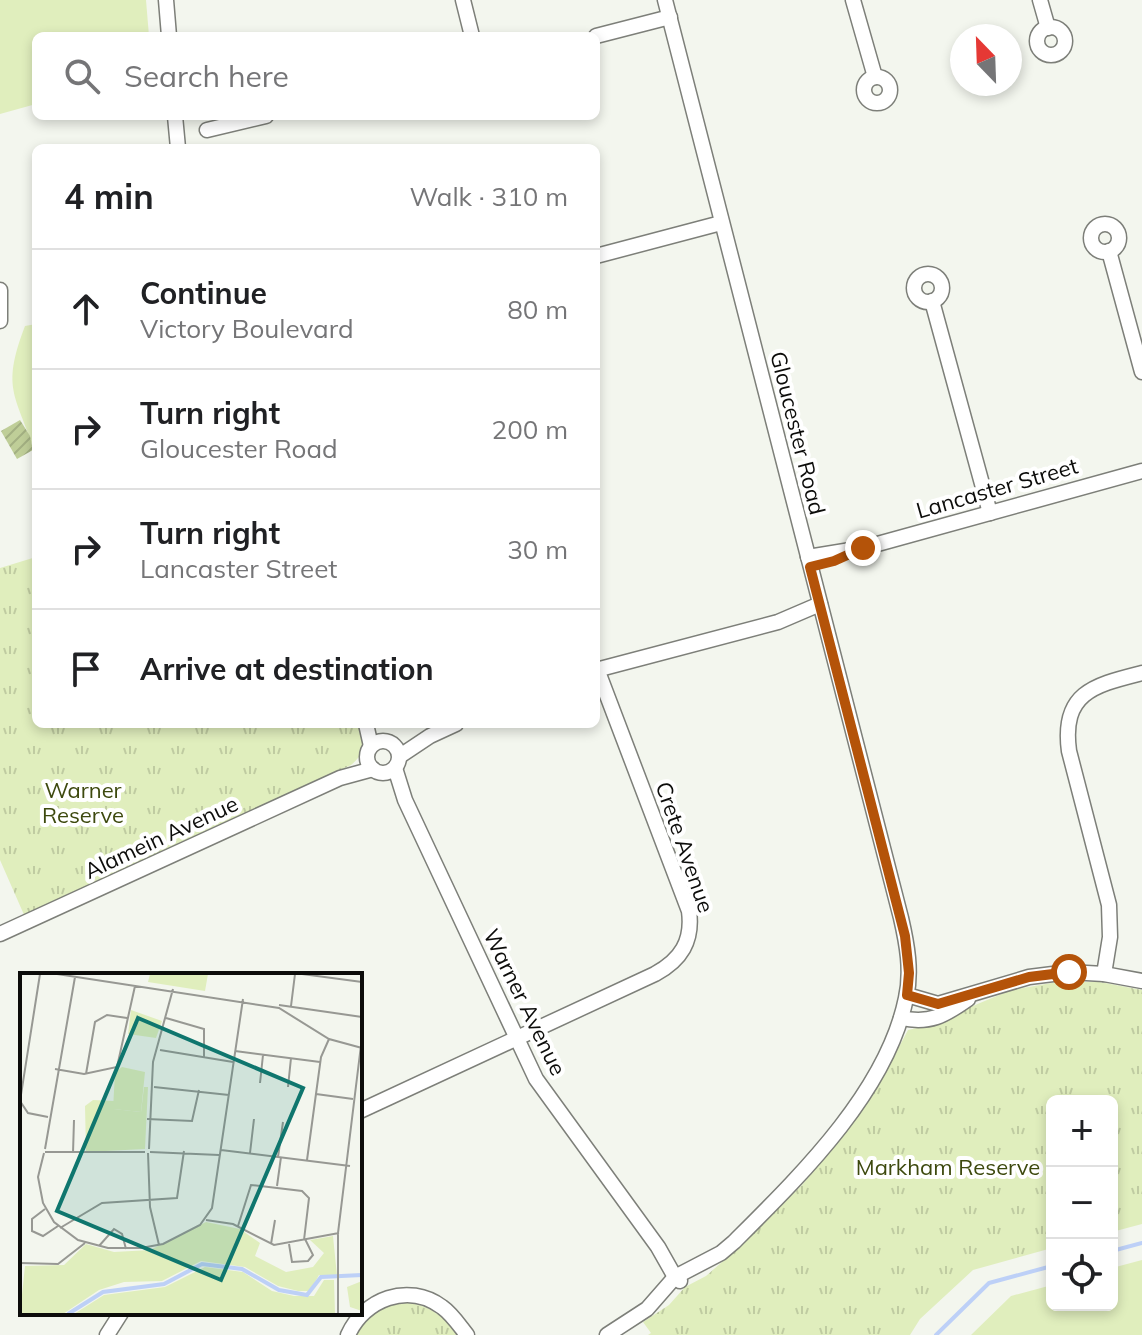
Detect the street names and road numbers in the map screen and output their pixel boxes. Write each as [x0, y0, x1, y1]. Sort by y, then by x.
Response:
street label: Gloucester Road [764, 348, 832, 518]
street label: Lancaster Street [913, 451, 1081, 524]
street label: Crete Avenue [649, 778, 721, 916]
street label: Alamein Avenue [80, 789, 242, 885]
street label: Warner Avenue [477, 924, 573, 1080]

